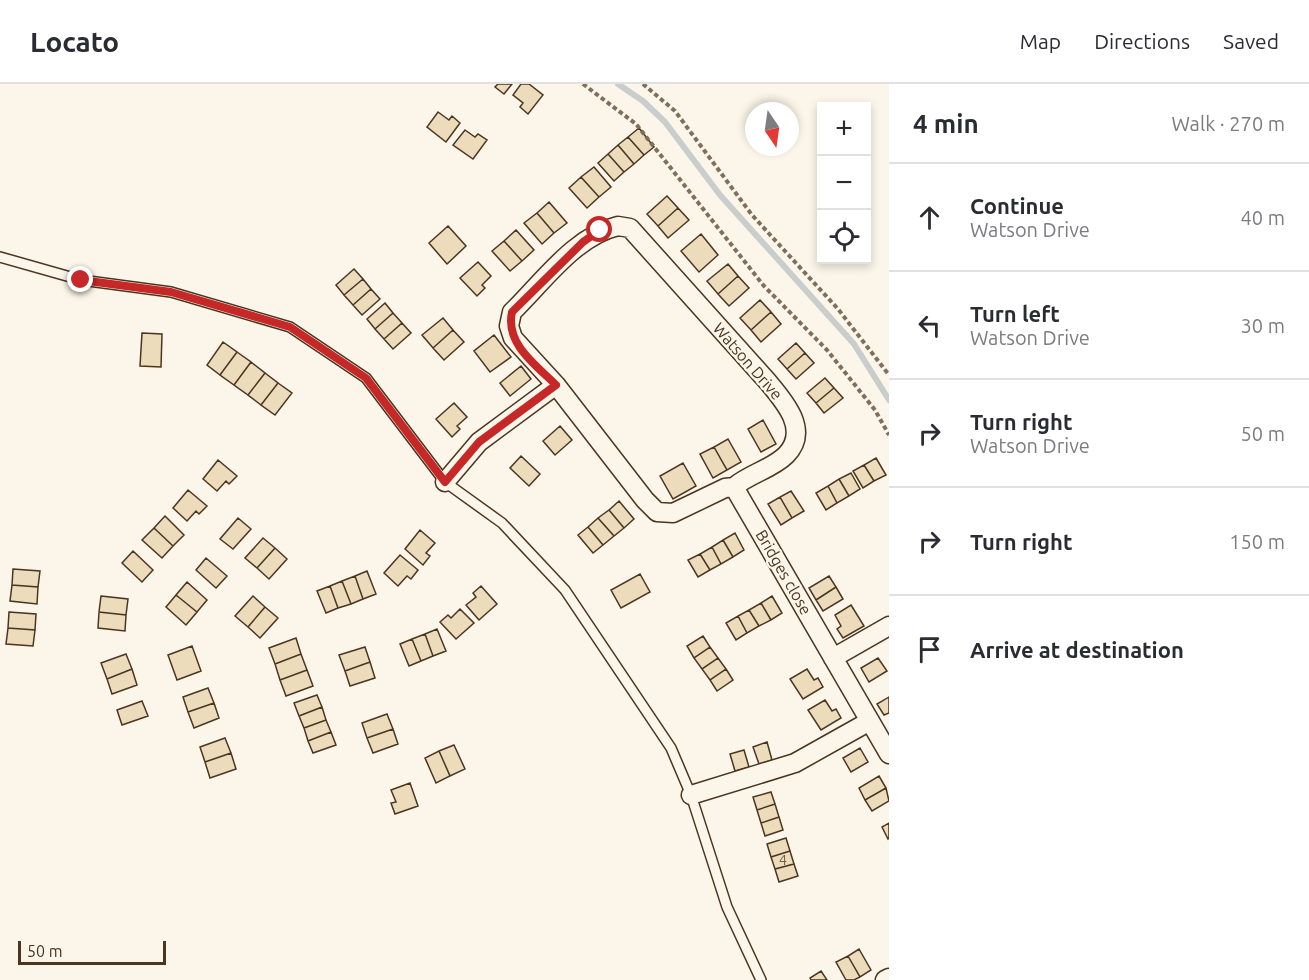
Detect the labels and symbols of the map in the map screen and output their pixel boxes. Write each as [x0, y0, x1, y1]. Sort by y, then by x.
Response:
north arrow [745, 102, 799, 156]
route start [586, 216, 612, 242]
route end [67, 266, 93, 292]
street label: Watson Drive [710, 319, 786, 403]
street label: Bridges close [752, 526, 816, 618]
house number: 4 [779, 852, 787, 868]
scale bar [18, 938, 166, 966]

